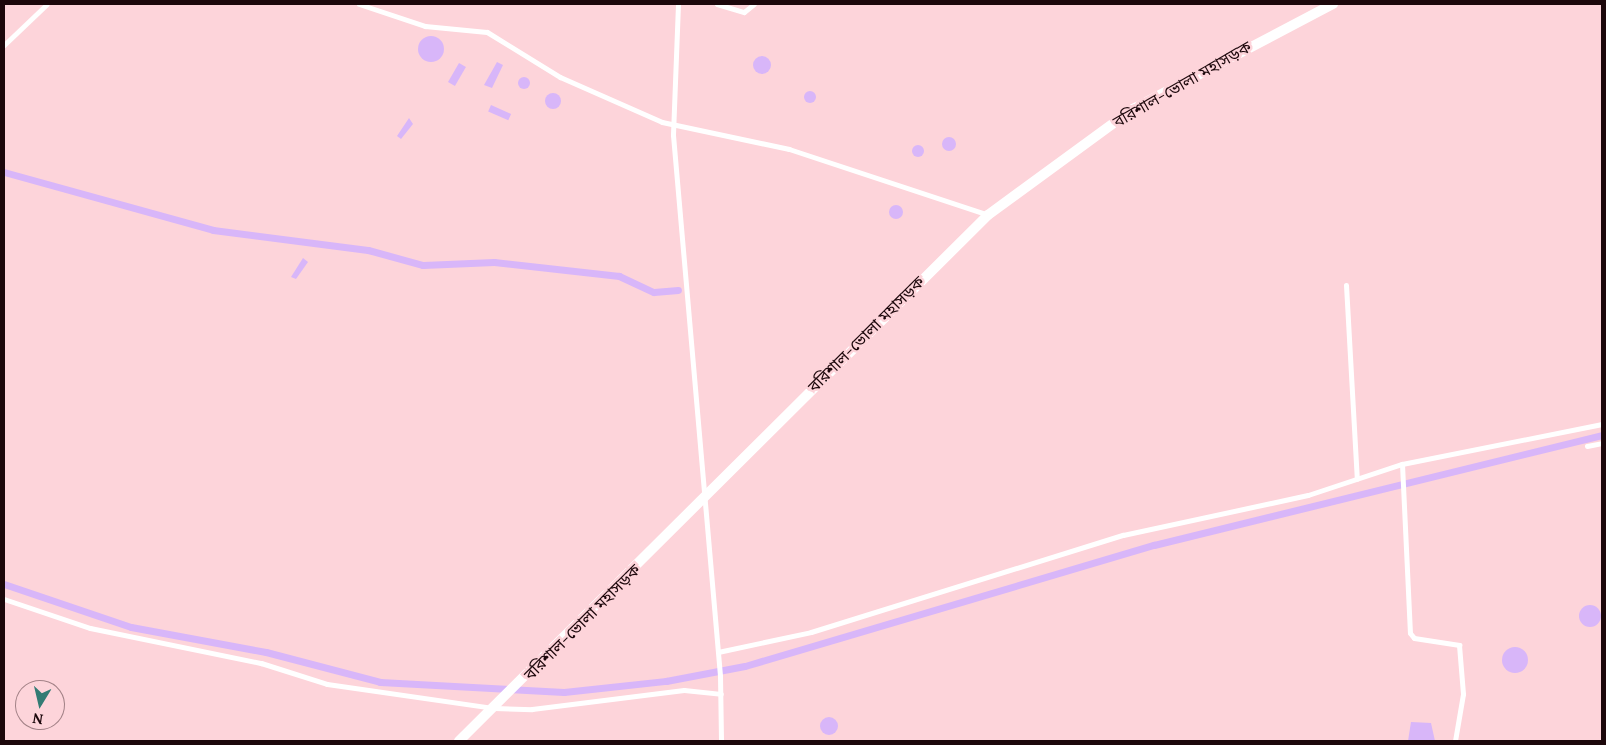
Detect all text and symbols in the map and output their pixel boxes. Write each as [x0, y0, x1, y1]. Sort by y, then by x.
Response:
street label: বরিশাল-ভোলা মহাসড়ক [1110, 37, 1254, 131]
street label: বরিশাল-ভোলা মহাসড়ক [804, 272, 928, 396]
street label: বরিশাল-ভোলা মহাসড়ক [520, 560, 644, 684]
north arrow [15, 680, 65, 730]
text: N [31, 709, 45, 729]

